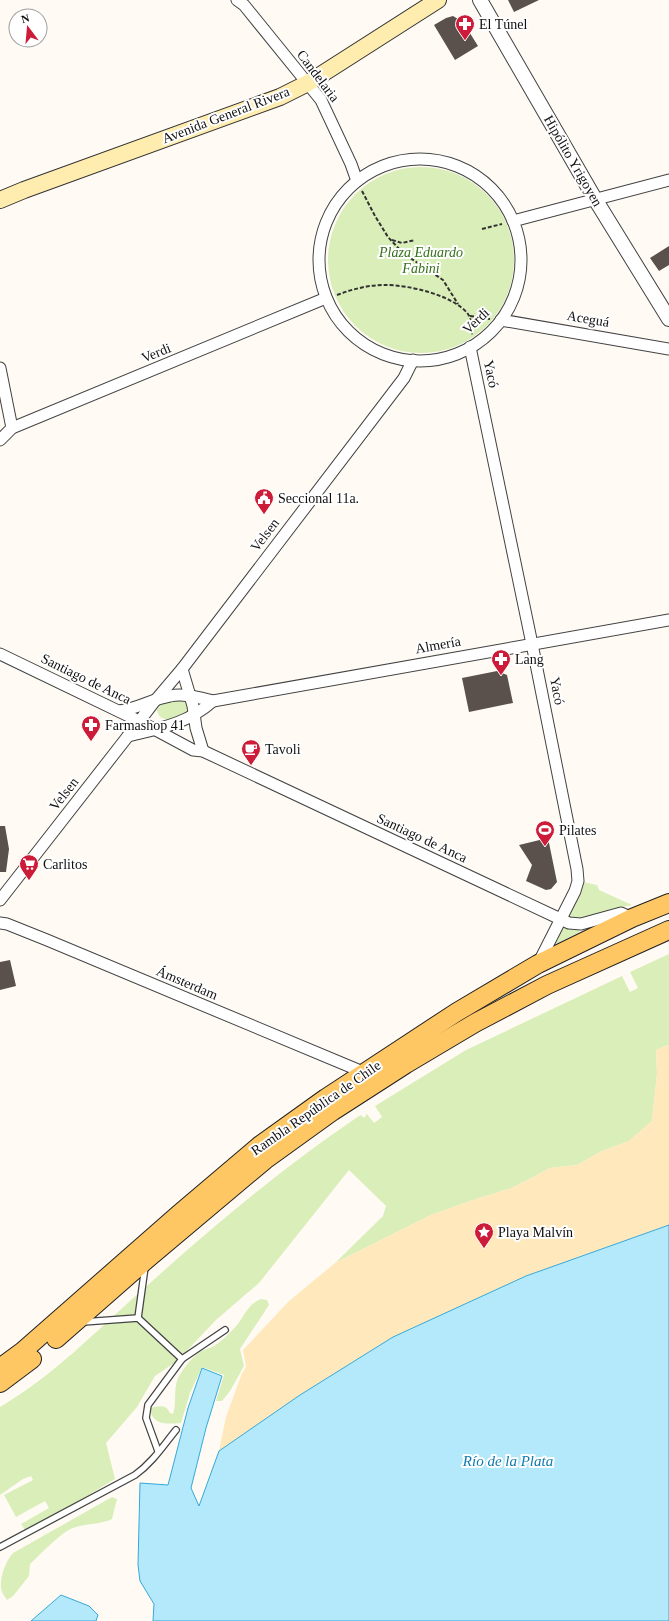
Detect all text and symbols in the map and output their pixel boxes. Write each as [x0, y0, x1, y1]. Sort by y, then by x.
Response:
north arrow [8, 8, 48, 48]
text: N [20, 12, 31, 25]
pharmacy icon: El Túnel [454, 13, 476, 41]
place label: El Túnel [479, 17, 527, 32]
street label: Candelaria [294, 47, 343, 105]
street label: Avenida General Rivera [160, 84, 292, 146]
street label: Hipólito Yrigoyen [541, 113, 605, 209]
park label: Plaza Eduardo Fabini [378, 245, 463, 276]
street label: Verdi [460, 305, 492, 337]
street label: Aceguá [566, 308, 611, 330]
street label: Verdi [139, 340, 173, 366]
street label: Yacó [481, 359, 501, 389]
public building icon: Seccional 11a. [253, 487, 275, 515]
place label: Seccional 11a. [278, 491, 359, 506]
street label: Velsen [248, 516, 282, 554]
street label: Almería [414, 633, 463, 656]
pharmacy icon: Lang [490, 648, 512, 676]
street label: Santiago de Anca [39, 651, 134, 708]
place label: Lang [515, 652, 544, 667]
street label: Yacó [547, 676, 567, 706]
pharmacy icon: Farmashop 41 [80, 714, 102, 742]
place label: Farmashop 41 [105, 718, 185, 733]
cafe icon: Tavoli [240, 738, 262, 766]
place label: Tavoli [265, 742, 301, 757]
street label: Velsen [47, 775, 81, 813]
street label: Santiago de Anca [374, 810, 470, 866]
sports icon: Pilates [534, 819, 556, 847]
place label: Pilates [559, 823, 596, 838]
supermarket icon: Carlitos [18, 853, 40, 881]
place label: Carlitos [43, 857, 87, 872]
street label: Ámsterdam [154, 962, 220, 1003]
street label: Rambla República de Chile [248, 1058, 384, 1158]
place icon: Playa Malvín [473, 1221, 495, 1249]
place label: Playa Malvín [498, 1225, 573, 1240]
water label: Río de la Plata [462, 1453, 553, 1469]

